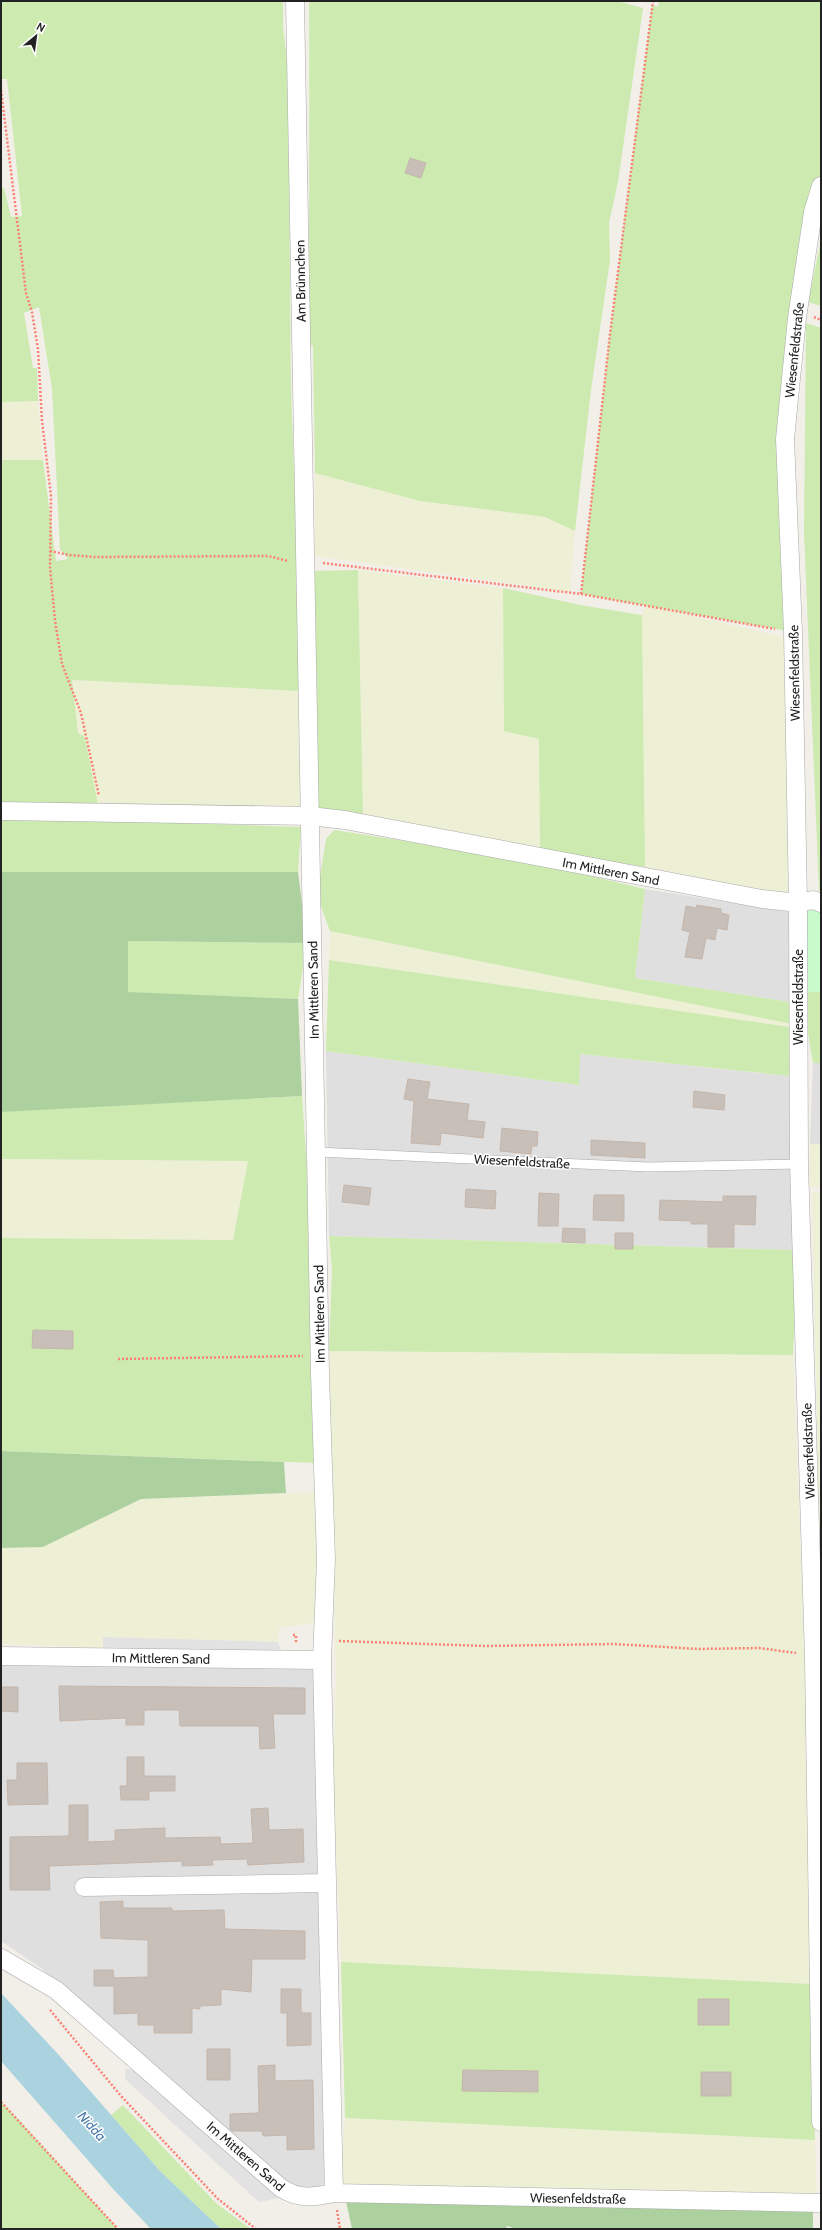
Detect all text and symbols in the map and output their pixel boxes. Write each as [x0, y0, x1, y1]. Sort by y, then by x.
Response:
north arrow [16, 16, 56, 56]
text: N [34, 19, 48, 35]
street label: Am Brünnchen [291, 240, 309, 322]
street label: Wiesenfeldstraße [781, 301, 807, 399]
street label: Wiesenfeldstraße [785, 625, 803, 721]
street label: Im Mittleren Sand [561, 854, 661, 888]
street label: Im Mittleren Sand [304, 941, 322, 1039]
street label: Wiesenfeldstraße [790, 949, 806, 1045]
street label: Wiesenfeldstraße [474, 1150, 571, 1172]
street label: Im Mittleren Sand [310, 1265, 328, 1363]
street label: Wiesenfeldstraße [798, 1402, 818, 1499]
street label: Im Mittleren Sand [112, 1649, 210, 1667]
water label: Nidda [74, 2107, 110, 2145]
street label: Im Mittleren Sand [204, 2118, 288, 2194]
street label: Wiesenfeldstraße [530, 2189, 626, 2207]

